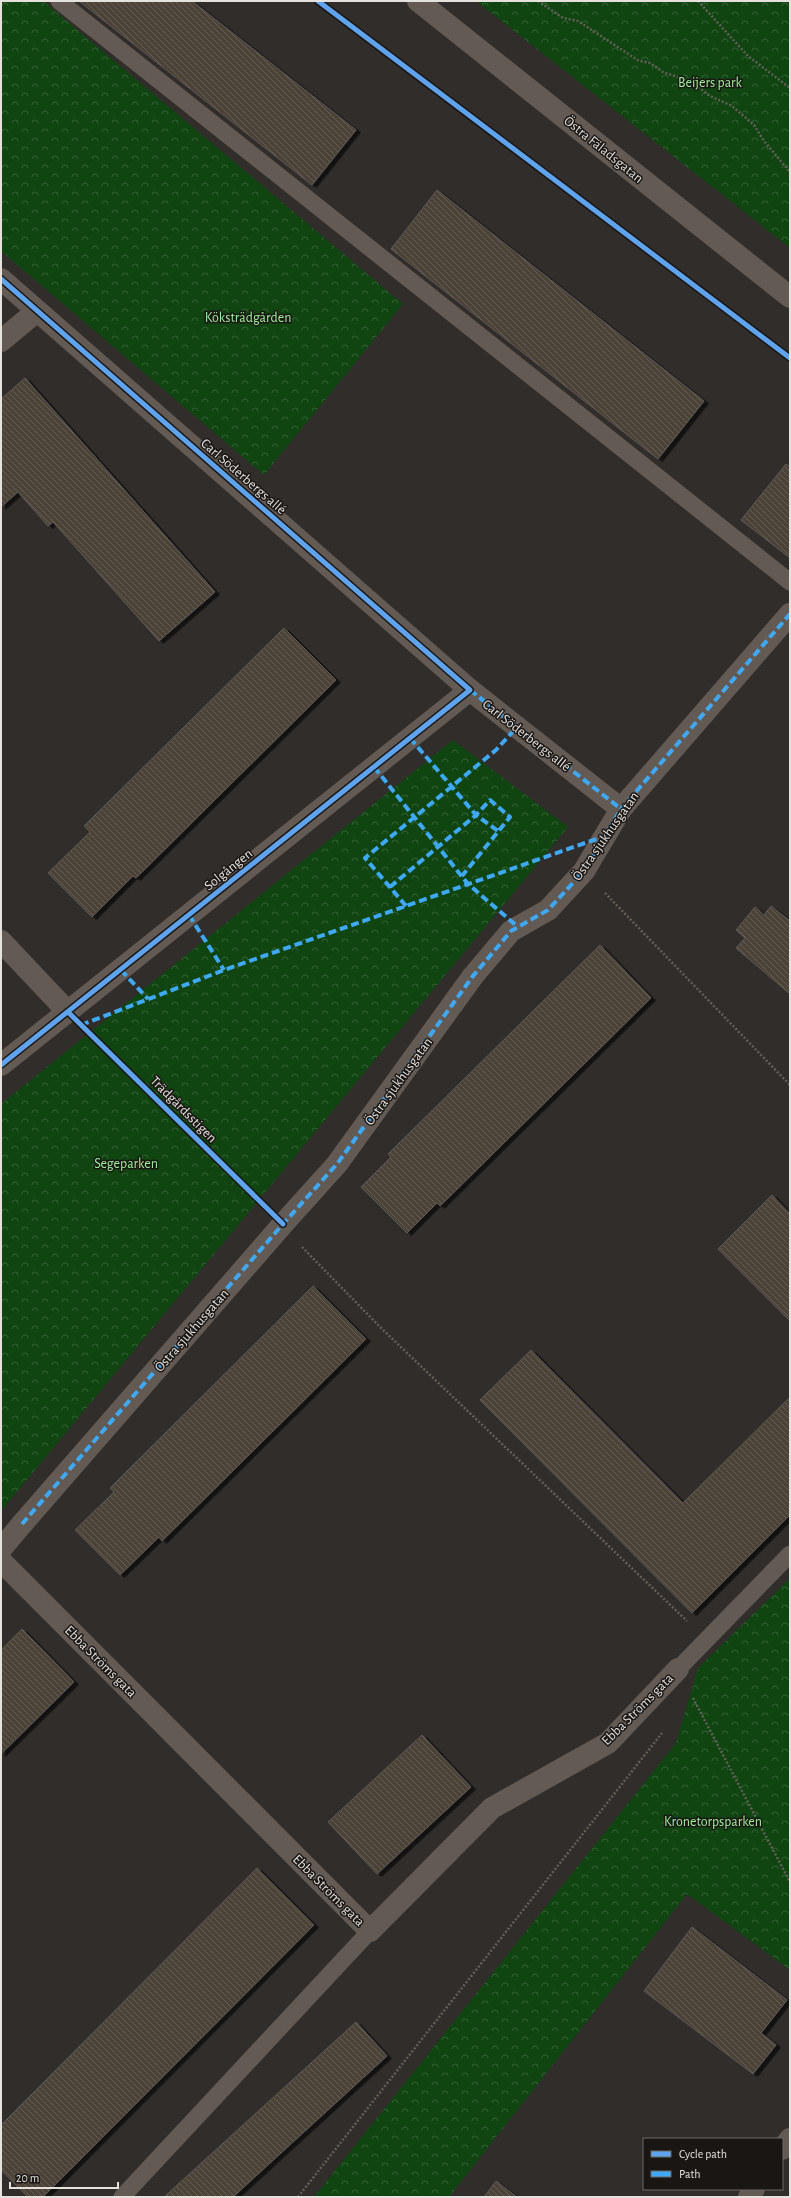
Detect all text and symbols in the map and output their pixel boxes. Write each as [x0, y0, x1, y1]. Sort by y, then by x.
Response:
park label: Beijers park [678, 76, 742, 90]
street label: Östra Fäladsgatan [561, 111, 647, 186]
park label: Köksträdgården [205, 311, 291, 325]
street label: Carl Söderbergs allé [198, 436, 289, 517]
street label: Carl Söderbergs allé [480, 697, 573, 774]
street label: Östra sjukhusgatan [568, 788, 642, 884]
street label: Solgången [202, 846, 255, 893]
street label: Östra sjukhusgatan [360, 1033, 435, 1128]
street label: Trädgårdsstigen [147, 1074, 219, 1146]
park label: Segeparken [94, 1157, 158, 1171]
street label: Östra sjukhusgatan [150, 1285, 231, 1375]
street label: Ebba Ströms gata [62, 1623, 139, 1701]
street label: Ebba Ströms gata [599, 1671, 677, 1748]
park label: Kronetorpsparken [664, 1815, 762, 1829]
street label: Ebba Ströms gata [290, 1852, 367, 1930]
legend [643, 2138, 783, 2190]
text: Cycle path [679, 2148, 727, 2161]
scale bar [10, 2164, 118, 2190]
text: Path [679, 2168, 701, 2180]
text: 20 m [16, 2172, 39, 2184]

